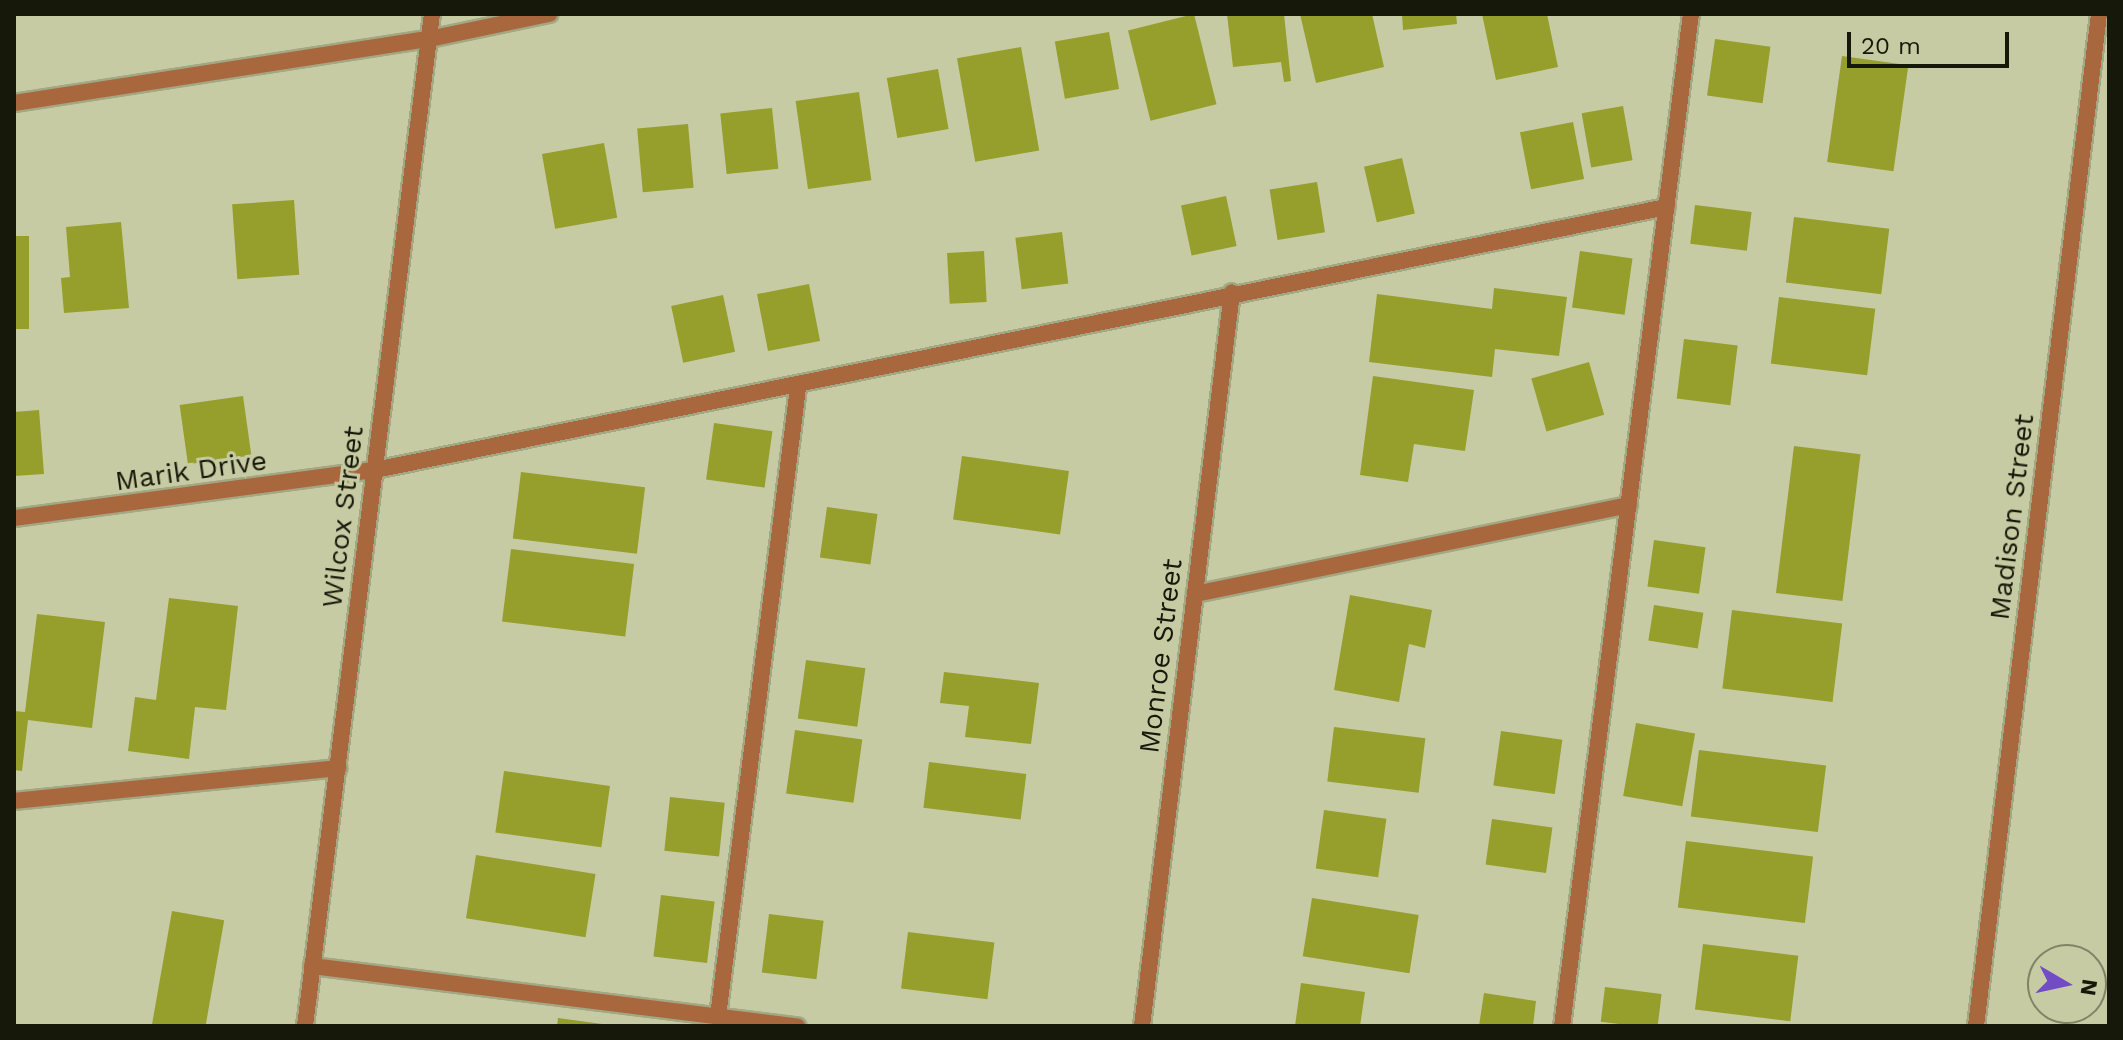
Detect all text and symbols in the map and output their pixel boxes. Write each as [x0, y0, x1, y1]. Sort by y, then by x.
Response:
scale bar [1851, 16, 2013, 66]
text: 20 m [1861, 32, 1921, 60]
street label: Madison Street [1983, 412, 2041, 622]
street label: Wilcox Street [315, 424, 371, 610]
street label: Marik Drive [113, 444, 269, 498]
street label: Monroe Street [1132, 557, 1190, 755]
north arrow [2027, 944, 2107, 1024]
text: N [2076, 978, 2103, 998]

